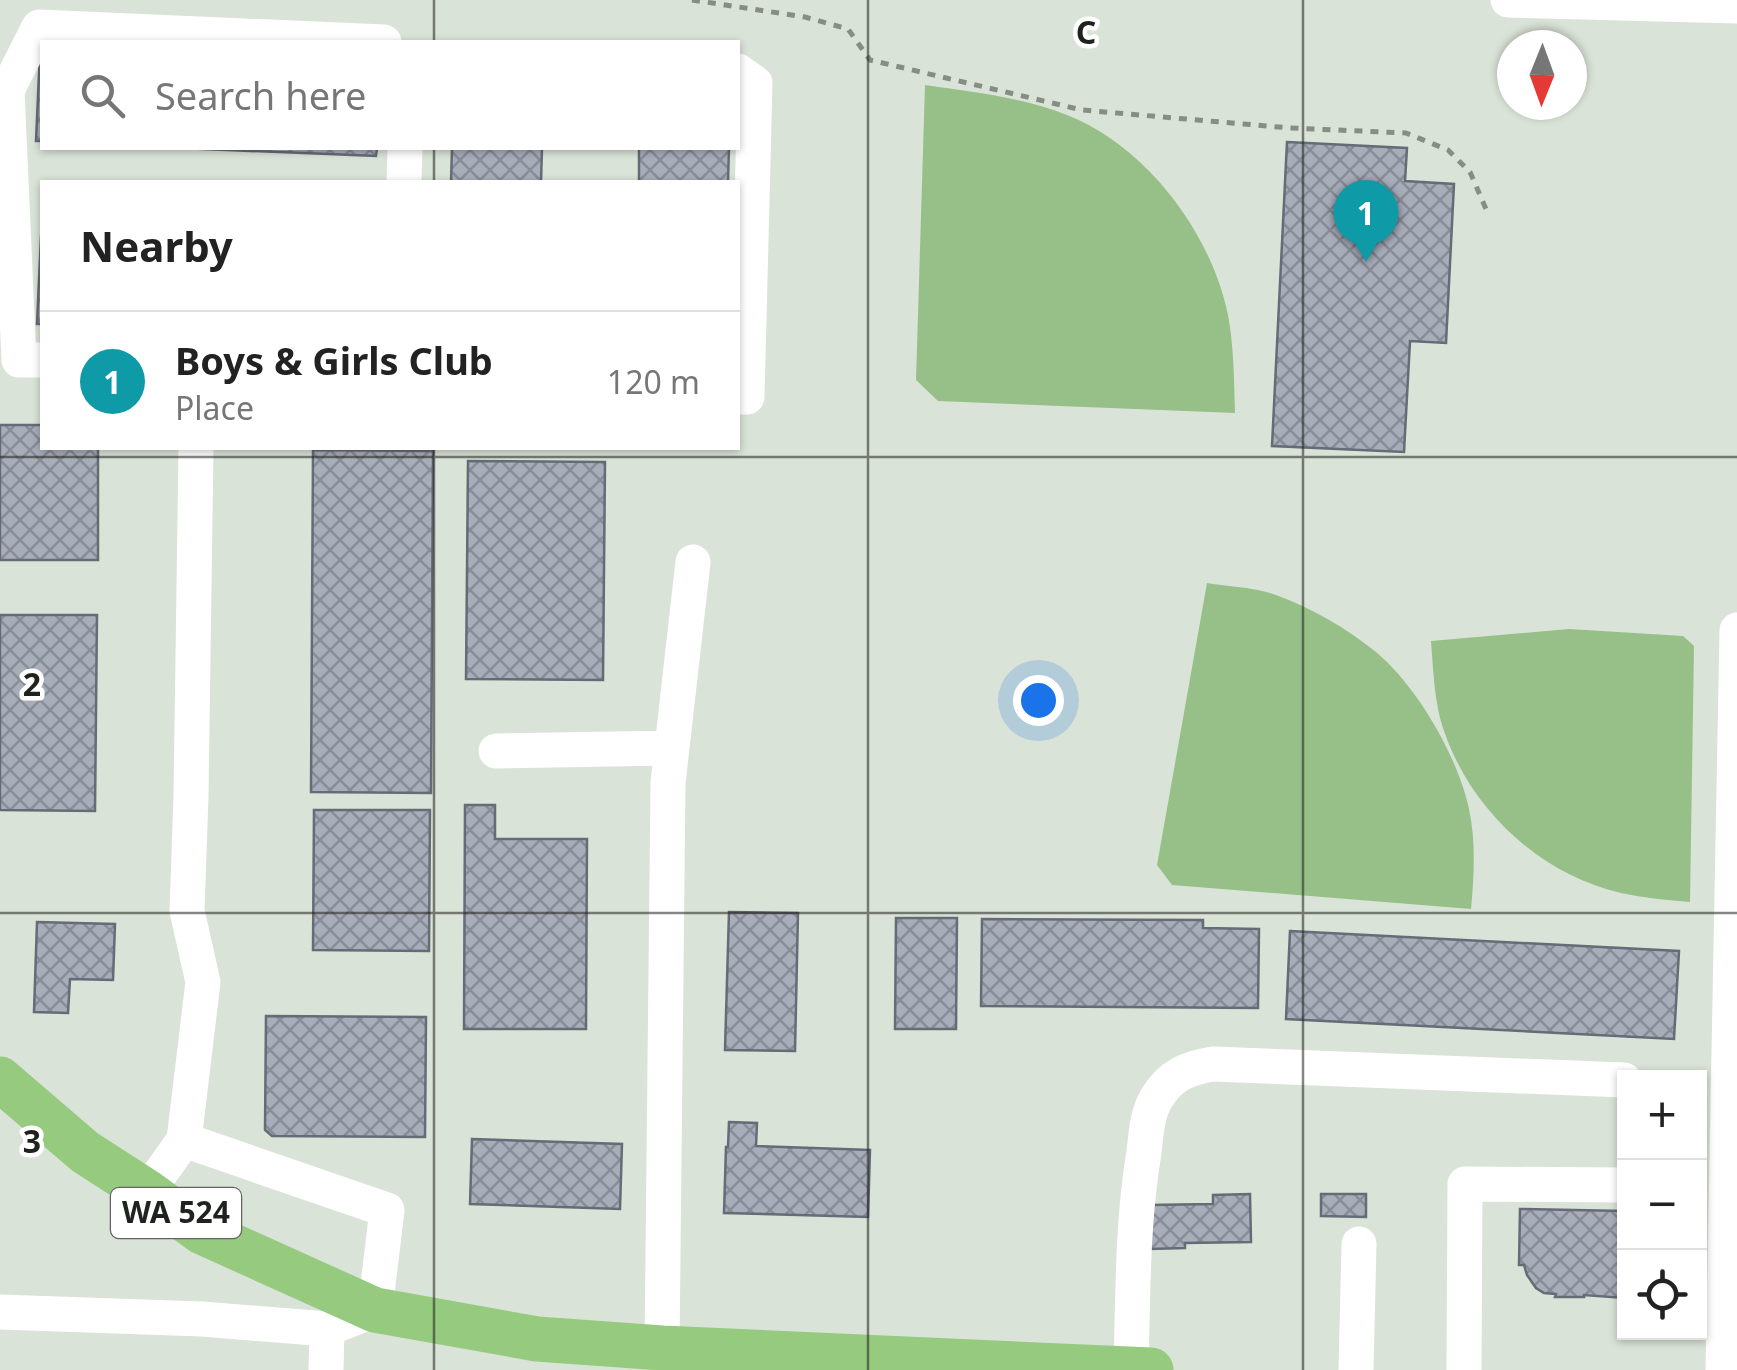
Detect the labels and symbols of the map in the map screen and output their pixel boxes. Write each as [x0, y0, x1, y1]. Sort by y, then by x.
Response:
text: C [1076, 10, 1096, 53]
north arrow [1497, 30, 1587, 120]
pin: 1 [1334, 180, 1398, 262]
text: 2 [23, 662, 41, 705]
your location [1013, 675, 1064, 726]
text: 3 [23, 1119, 41, 1162]
road number: WA 524 [111, 1188, 241, 1238]

